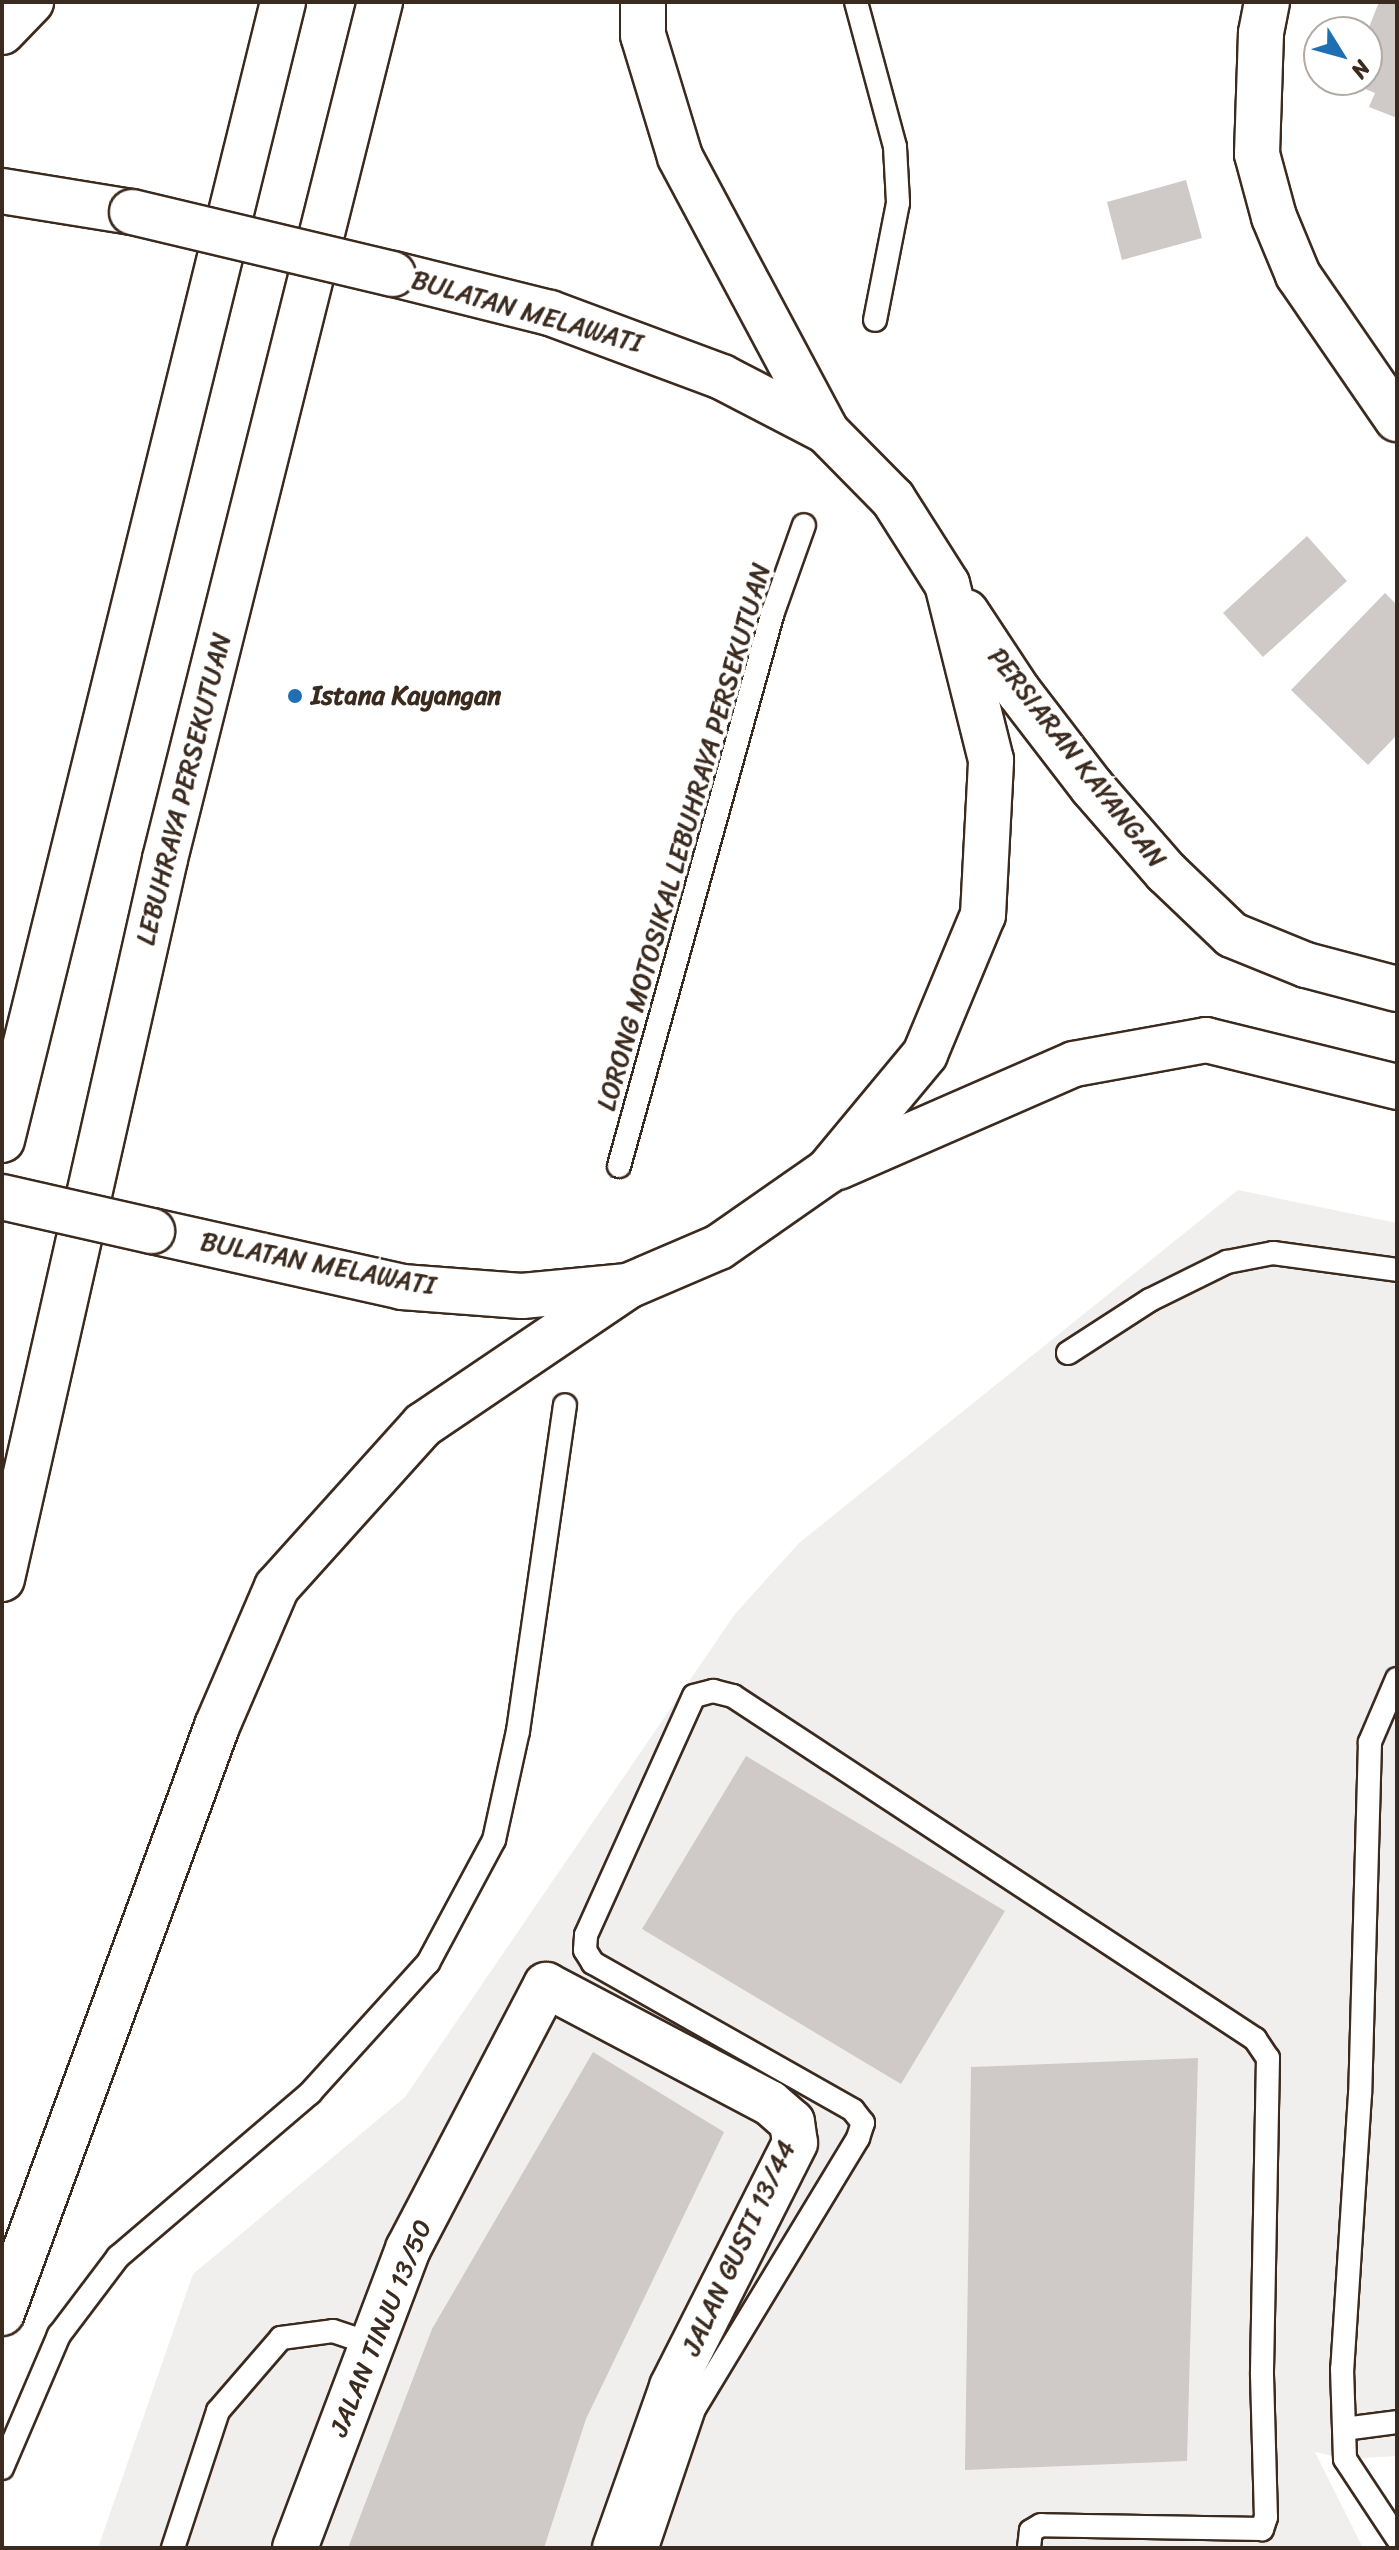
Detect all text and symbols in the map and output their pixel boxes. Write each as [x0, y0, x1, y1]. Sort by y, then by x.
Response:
north arrow [1303, 16, 1383, 96]
text: N [1341, 52, 1381, 87]
street label: BULATAN MELAWATI [407, 264, 647, 360]
street label: LORONG MOTOSIKAL LEBUHRAYA PERSEKUTUAN [592, 563, 776, 1111]
street label: LEBUHRAYA PERSEKUTUAN [131, 632, 237, 946]
street label: PERSIARAN KAYANGAN [981, 642, 1173, 874]
place label: Istana Kayangan [311, 680, 501, 712]
marker: Istana Kayangan [286, 687, 304, 705]
street label: BULATAN MELAWATI [197, 1226, 439, 1302]
street label: JALAN GUSTI 13/44 [676, 2137, 802, 2359]
street label: JALAN TINJU 13/50 [323, 2214, 439, 2442]

